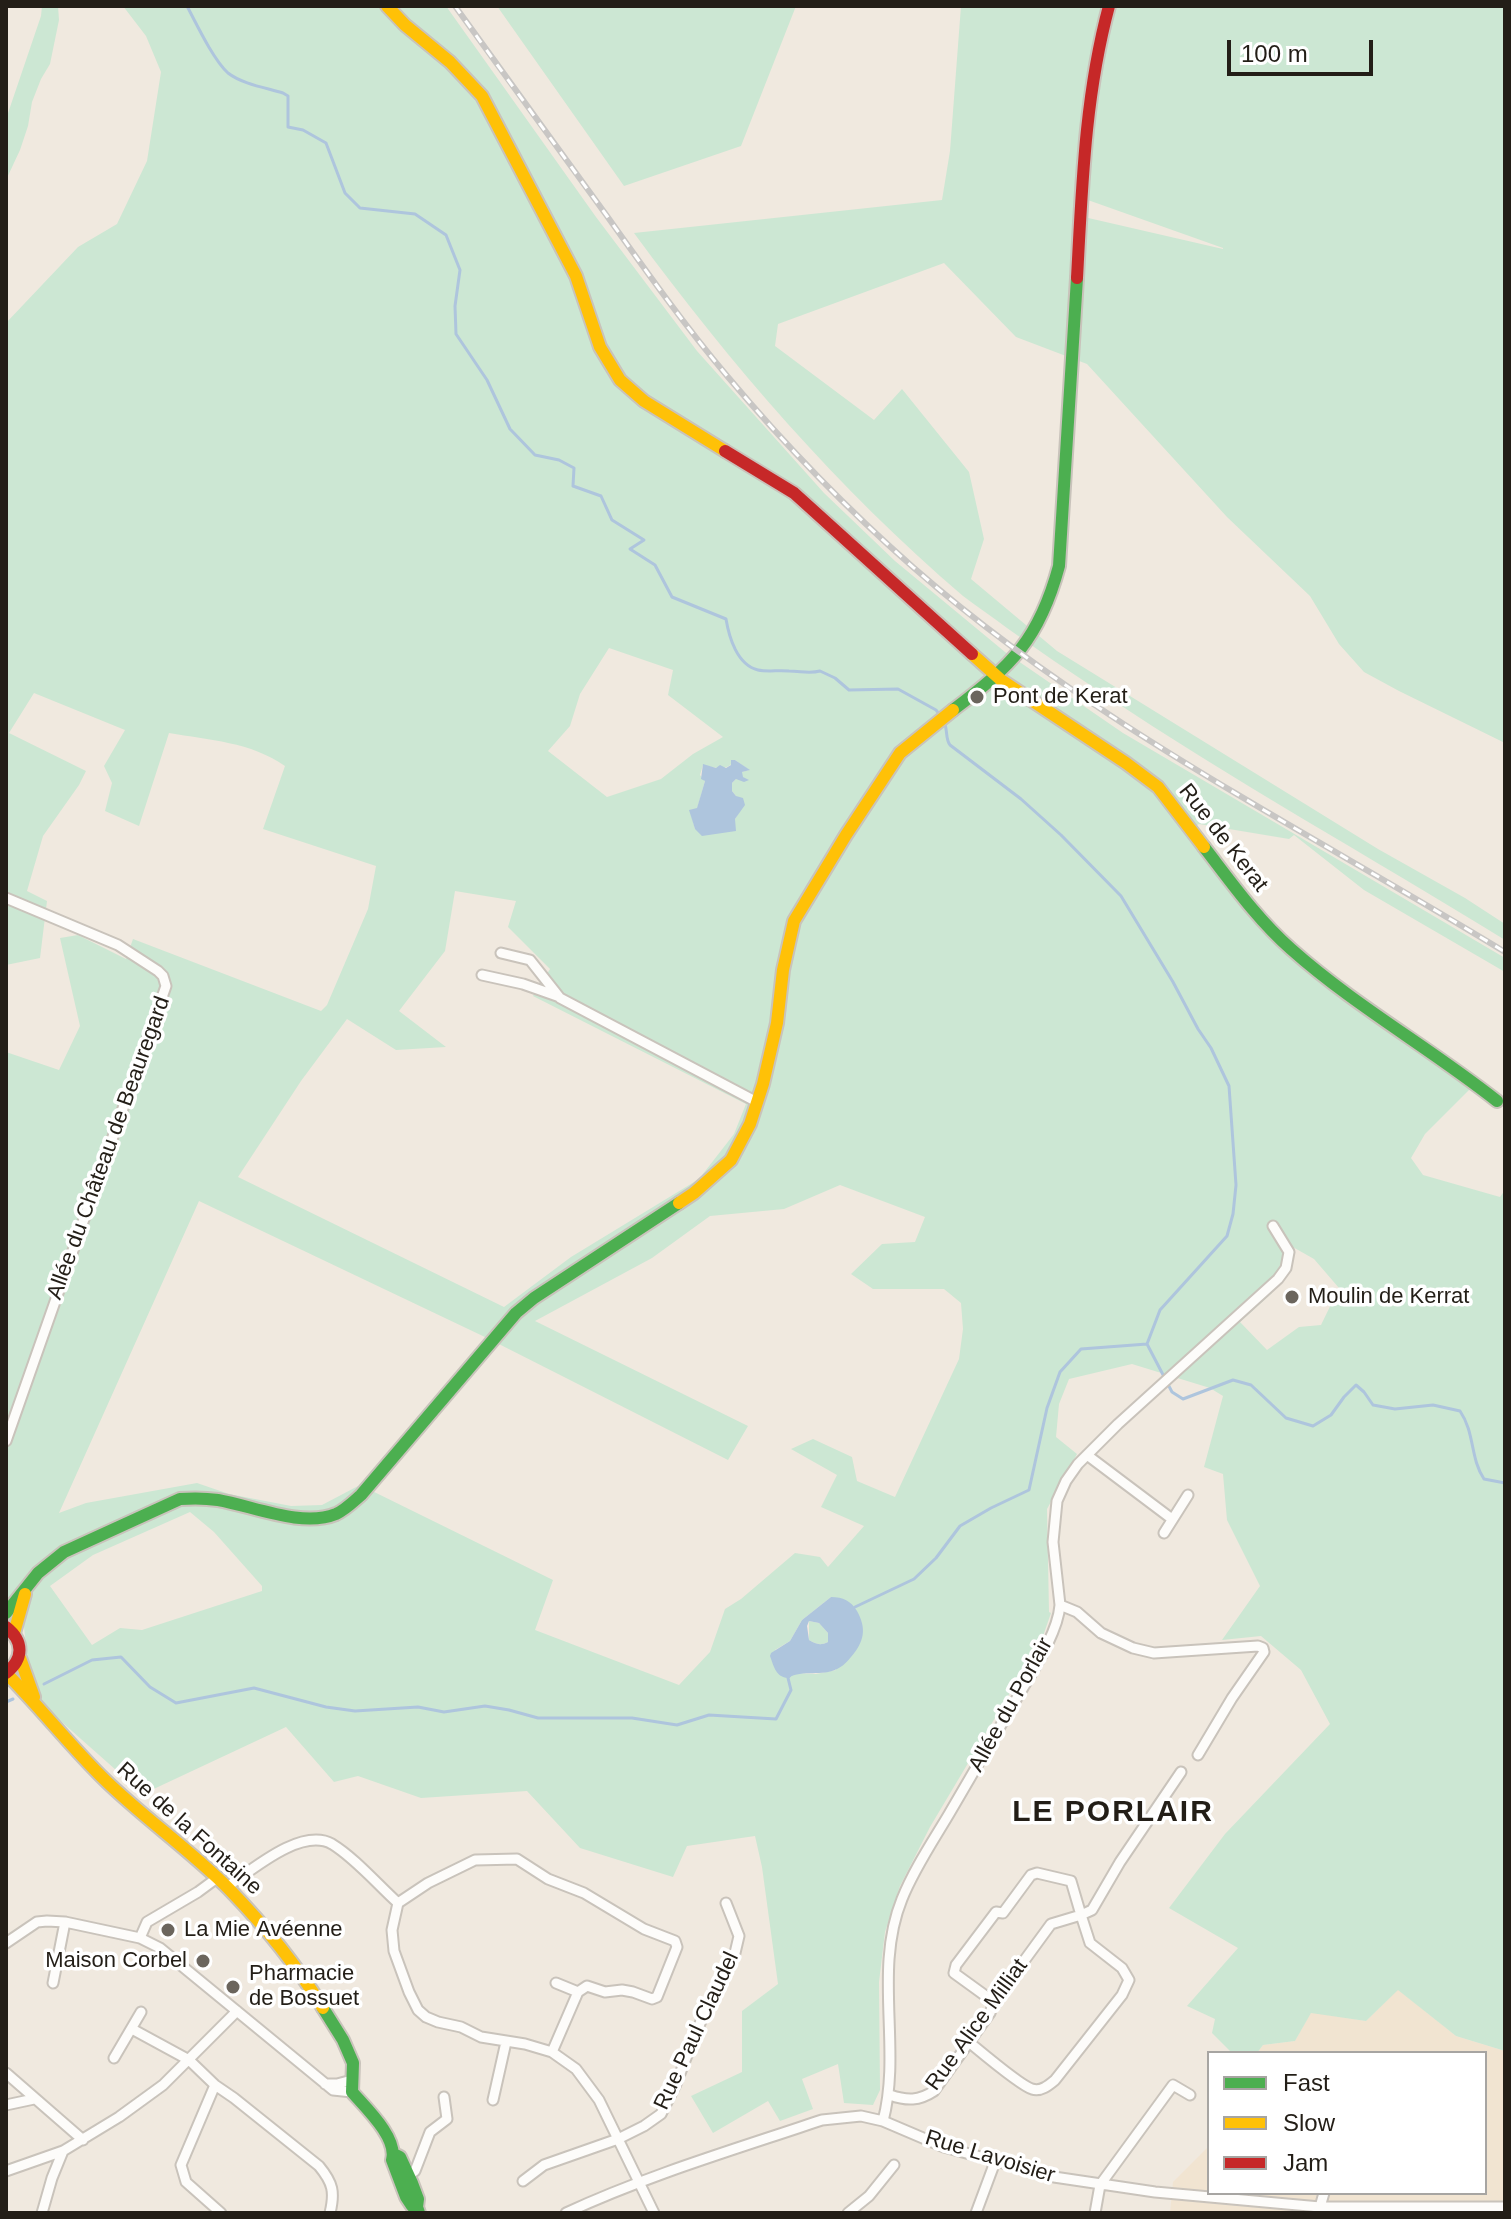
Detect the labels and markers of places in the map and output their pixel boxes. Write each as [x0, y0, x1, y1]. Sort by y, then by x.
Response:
place label: Pont de Kerat [993, 684, 1128, 710]
marker: Pont de Kerat [968, 688, 986, 706]
place label: Moulin de Kerrat [1308, 1284, 1469, 1310]
marker: Moulin de Kerrat [1283, 1288, 1301, 1306]
place label: La Mie Avéenne [184, 1917, 343, 1943]
marker: La Mie Avéenne [159, 1921, 177, 1939]
place label: Maison Corbel [45, 1948, 187, 1974]
marker: Maison Corbel [194, 1952, 212, 1970]
place label: Pharmacie de Bossuet [249, 1961, 359, 2012]
marker: Pharmacie de Bossuet [224, 1978, 242, 1996]

